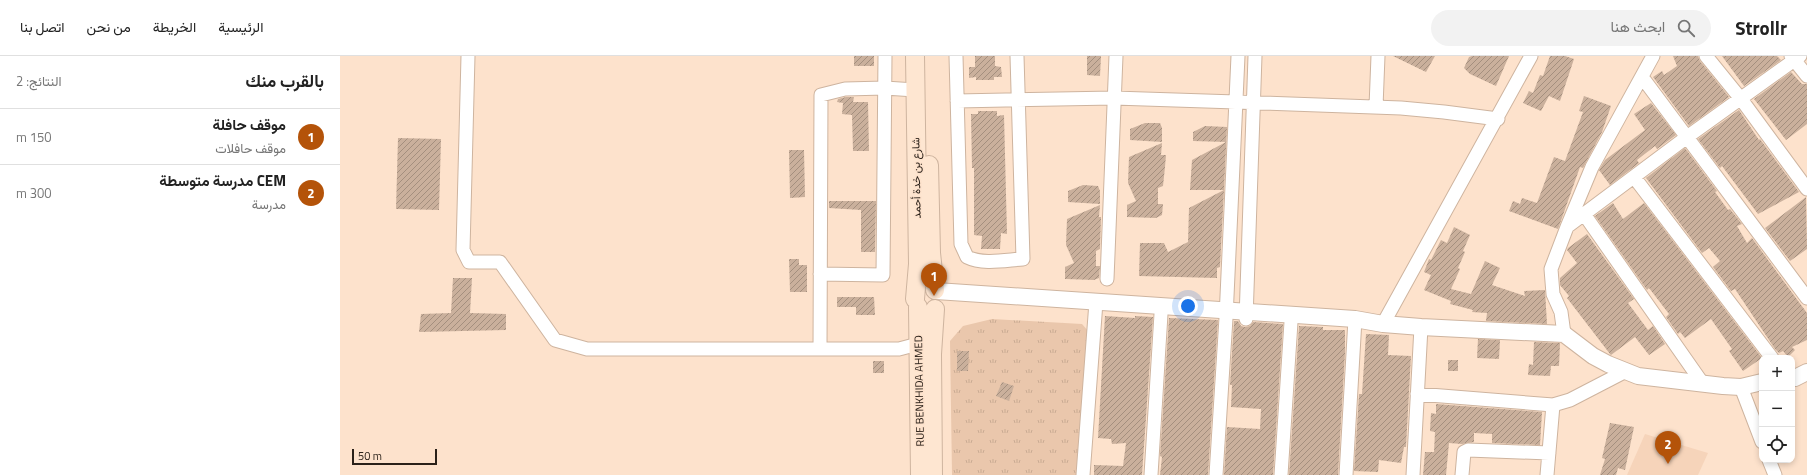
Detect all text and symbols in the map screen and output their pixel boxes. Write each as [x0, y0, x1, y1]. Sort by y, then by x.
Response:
search box [1431, 10, 1711, 46]
text: Strollr [1735, 13, 1787, 42]
text: ابحث هنا [1611, 15, 1665, 38]
text: اتصل بنا [20, 16, 65, 37]
text: من نحن [87, 16, 131, 37]
text: الخريطة [153, 16, 196, 37]
text: الرئيسية [218, 16, 263, 37]
icon: search [1675, 17, 1697, 39]
text: بالقرب منك [246, 68, 324, 94]
text: النتائج: 2 [16, 71, 61, 91]
text: موقف حافلة [213, 113, 286, 136]
text: 150 m [16, 127, 52, 147]
text: 1 [307, 127, 315, 147]
street label: شارع بن خدة أحمد [907, 137, 925, 219]
text: موقف حافلات [215, 138, 286, 158]
text: CEM مدرسة متوسطة [159, 169, 286, 192]
text: 300 m [16, 183, 52, 203]
text: 2 [307, 183, 315, 203]
text: مدرسة [252, 194, 286, 214]
pin: 1 [921, 263, 947, 296]
your location [1178, 296, 1198, 316]
street label: RUE BENKHIDA AHMED [910, 335, 928, 447]
map controls [1759, 355, 1795, 463]
button: + [1759, 355, 1795, 391]
button: − [1759, 391, 1795, 427]
button: locate [1759, 427, 1795, 463]
pin: 2 [1655, 431, 1681, 464]
scale bar [352, 447, 437, 466]
text: 50 m [358, 448, 382, 464]

